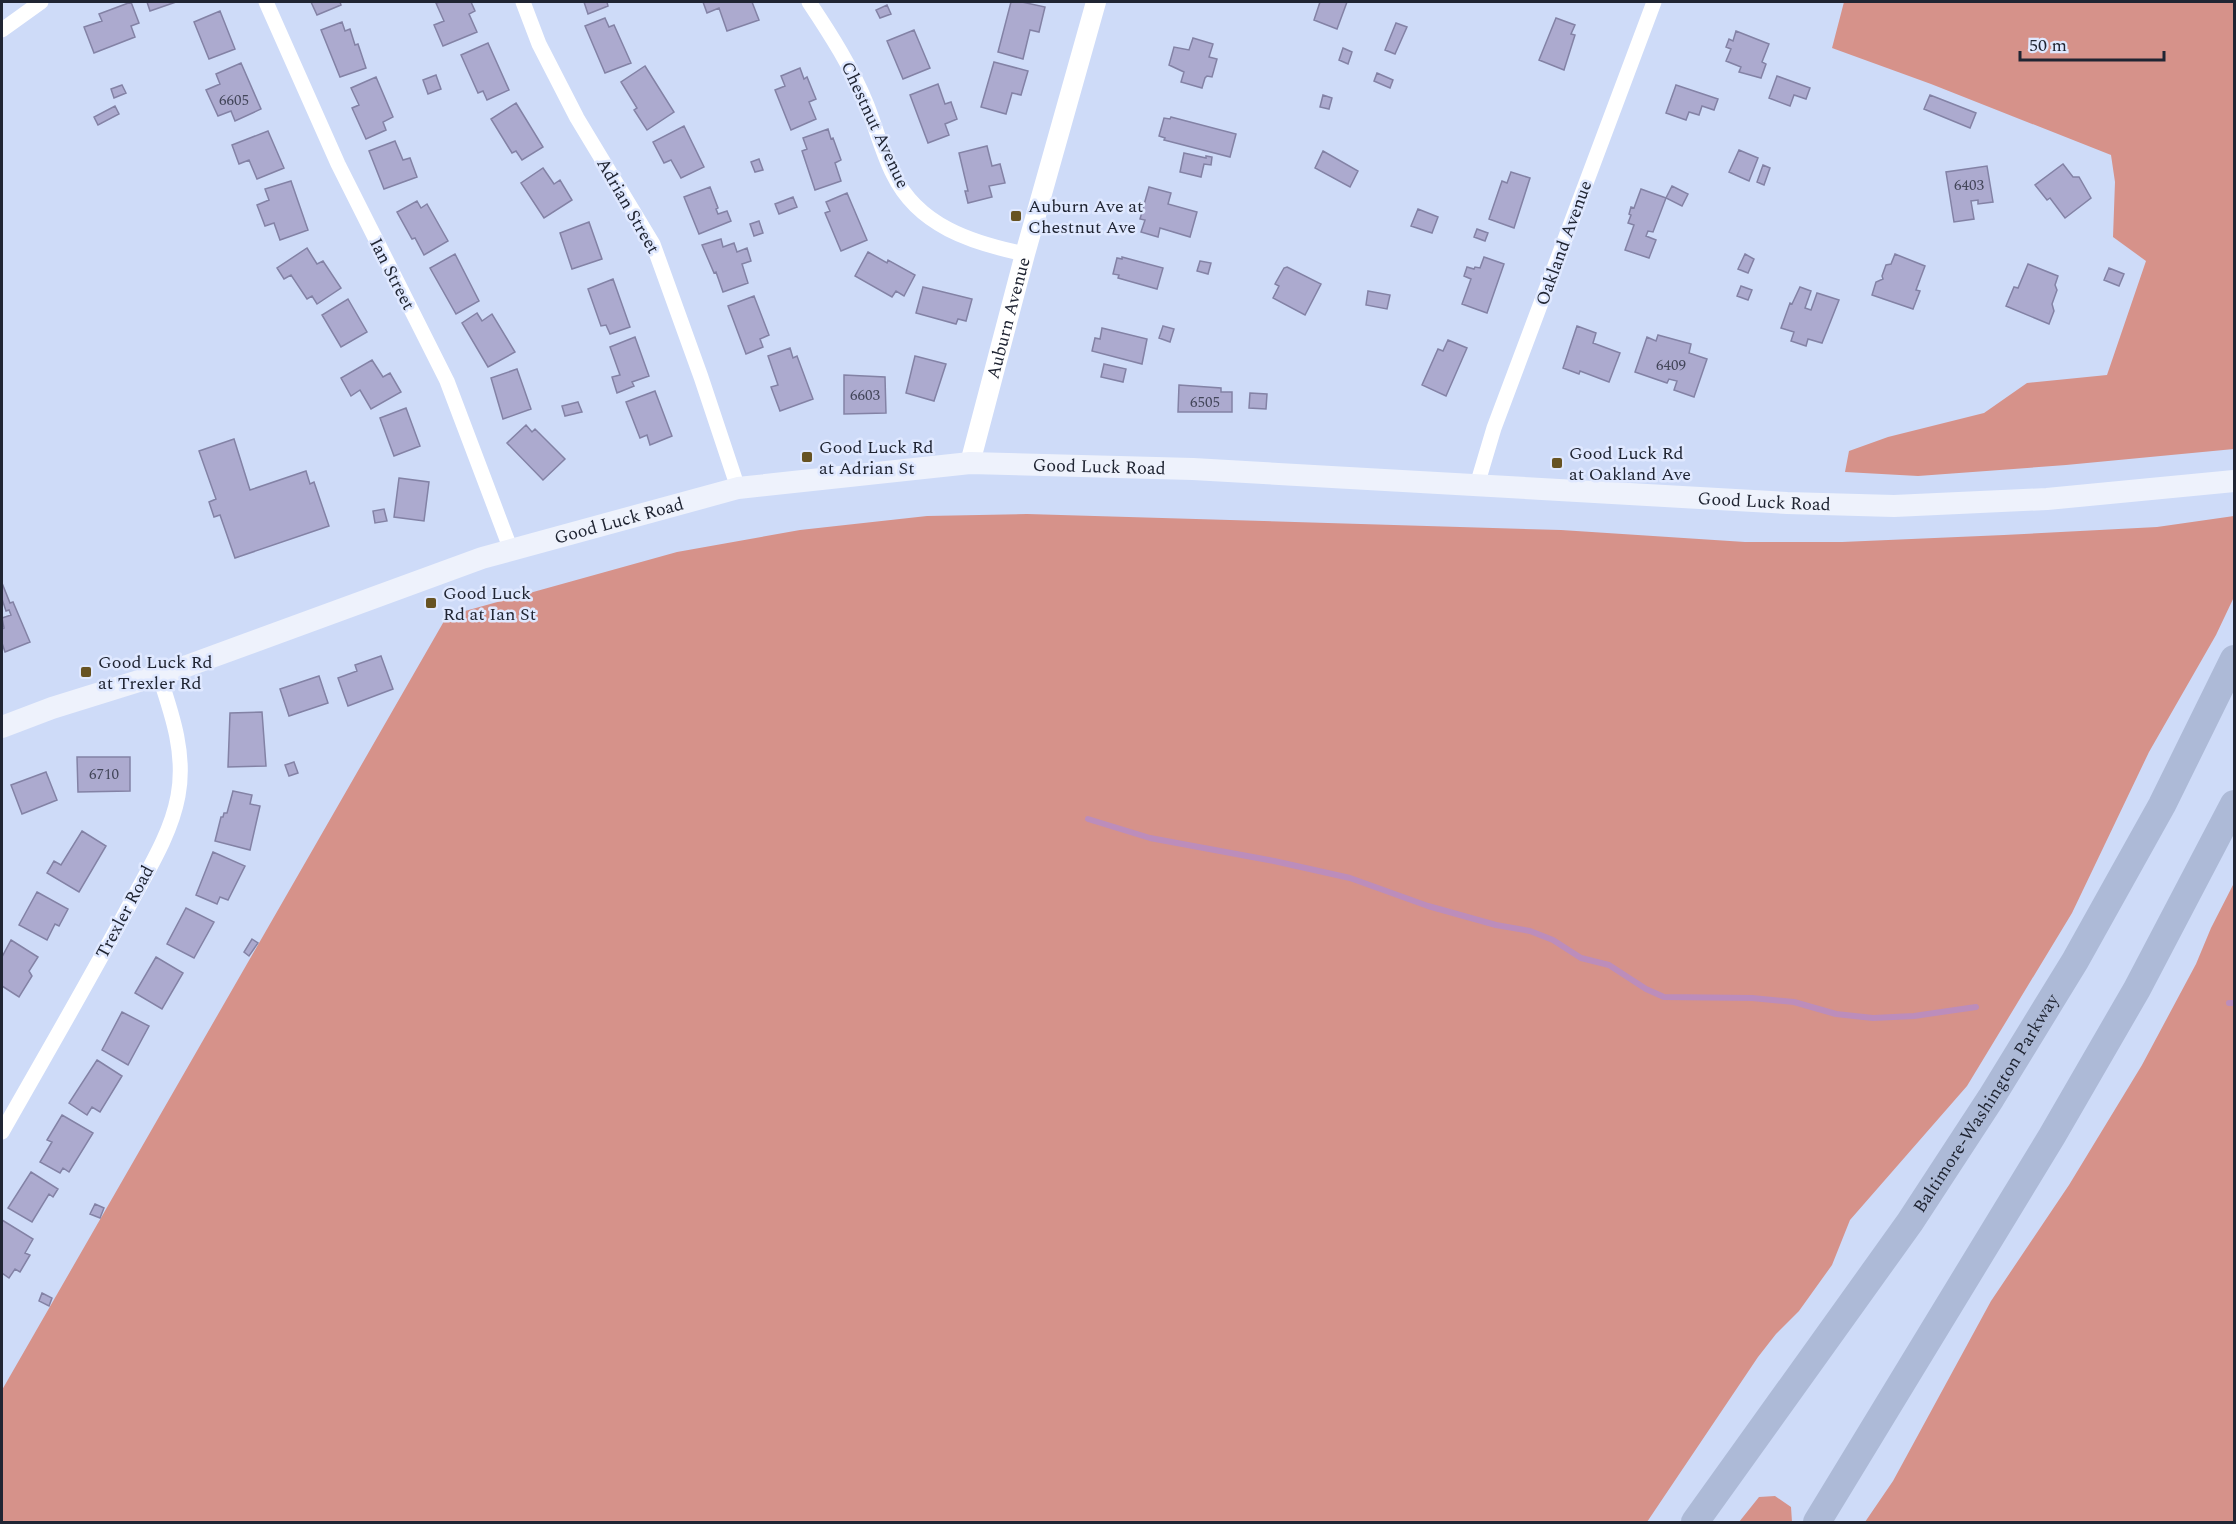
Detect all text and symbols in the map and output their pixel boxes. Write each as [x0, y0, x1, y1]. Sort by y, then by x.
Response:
scale bar [2020, 24, 2164, 62]
text: 50 m [2029, 32, 2067, 59]
street label: Chestnut Avenue [834, 57, 916, 193]
house number: 6605 [219, 89, 249, 112]
street label: Adrian Street [590, 153, 666, 259]
house number: 6403 [1954, 174, 1984, 197]
street label: Oakland Avenue [1529, 177, 1599, 309]
place label: Auburn Ave at Chestnut Ave [1028, 193, 1143, 241]
marker: Auburn Ave at Chestnut Ave [1009, 209, 1023, 223]
street label: Ian Street [362, 233, 422, 315]
street label: Auburn Avenue [979, 254, 1037, 382]
house number: 6409 [1656, 354, 1686, 377]
house number: 6603 [850, 384, 880, 407]
house number: 6505 [1190, 391, 1220, 414]
place label: Good Luck Rd at Adrian St [819, 434, 934, 482]
place label: Good Luck Rd at Oakland Ave [1569, 440, 1691, 488]
marker: Good Luck Rd at Adrian St [800, 450, 814, 464]
street label: Good Luck Road [1032, 451, 1166, 482]
marker: Good Luck Rd at Oakland Ave [1550, 456, 1564, 470]
street label: Good Luck Road [1697, 484, 1831, 518]
street label: Good Luck Road [551, 490, 687, 551]
place label: Good Luck Rd at Ian St [443, 580, 536, 628]
marker: Good Luck Rd at Ian St [424, 596, 438, 610]
place label: Good Luck Rd at Trexler Rd [98, 649, 213, 697]
marker: Good Luck Rd at Trexler Rd [79, 665, 93, 679]
house number: 6710 [89, 763, 119, 786]
street label: Trexler Road [89, 860, 161, 964]
street label: Baltimore-Washington Parkway [1906, 987, 2066, 1218]

